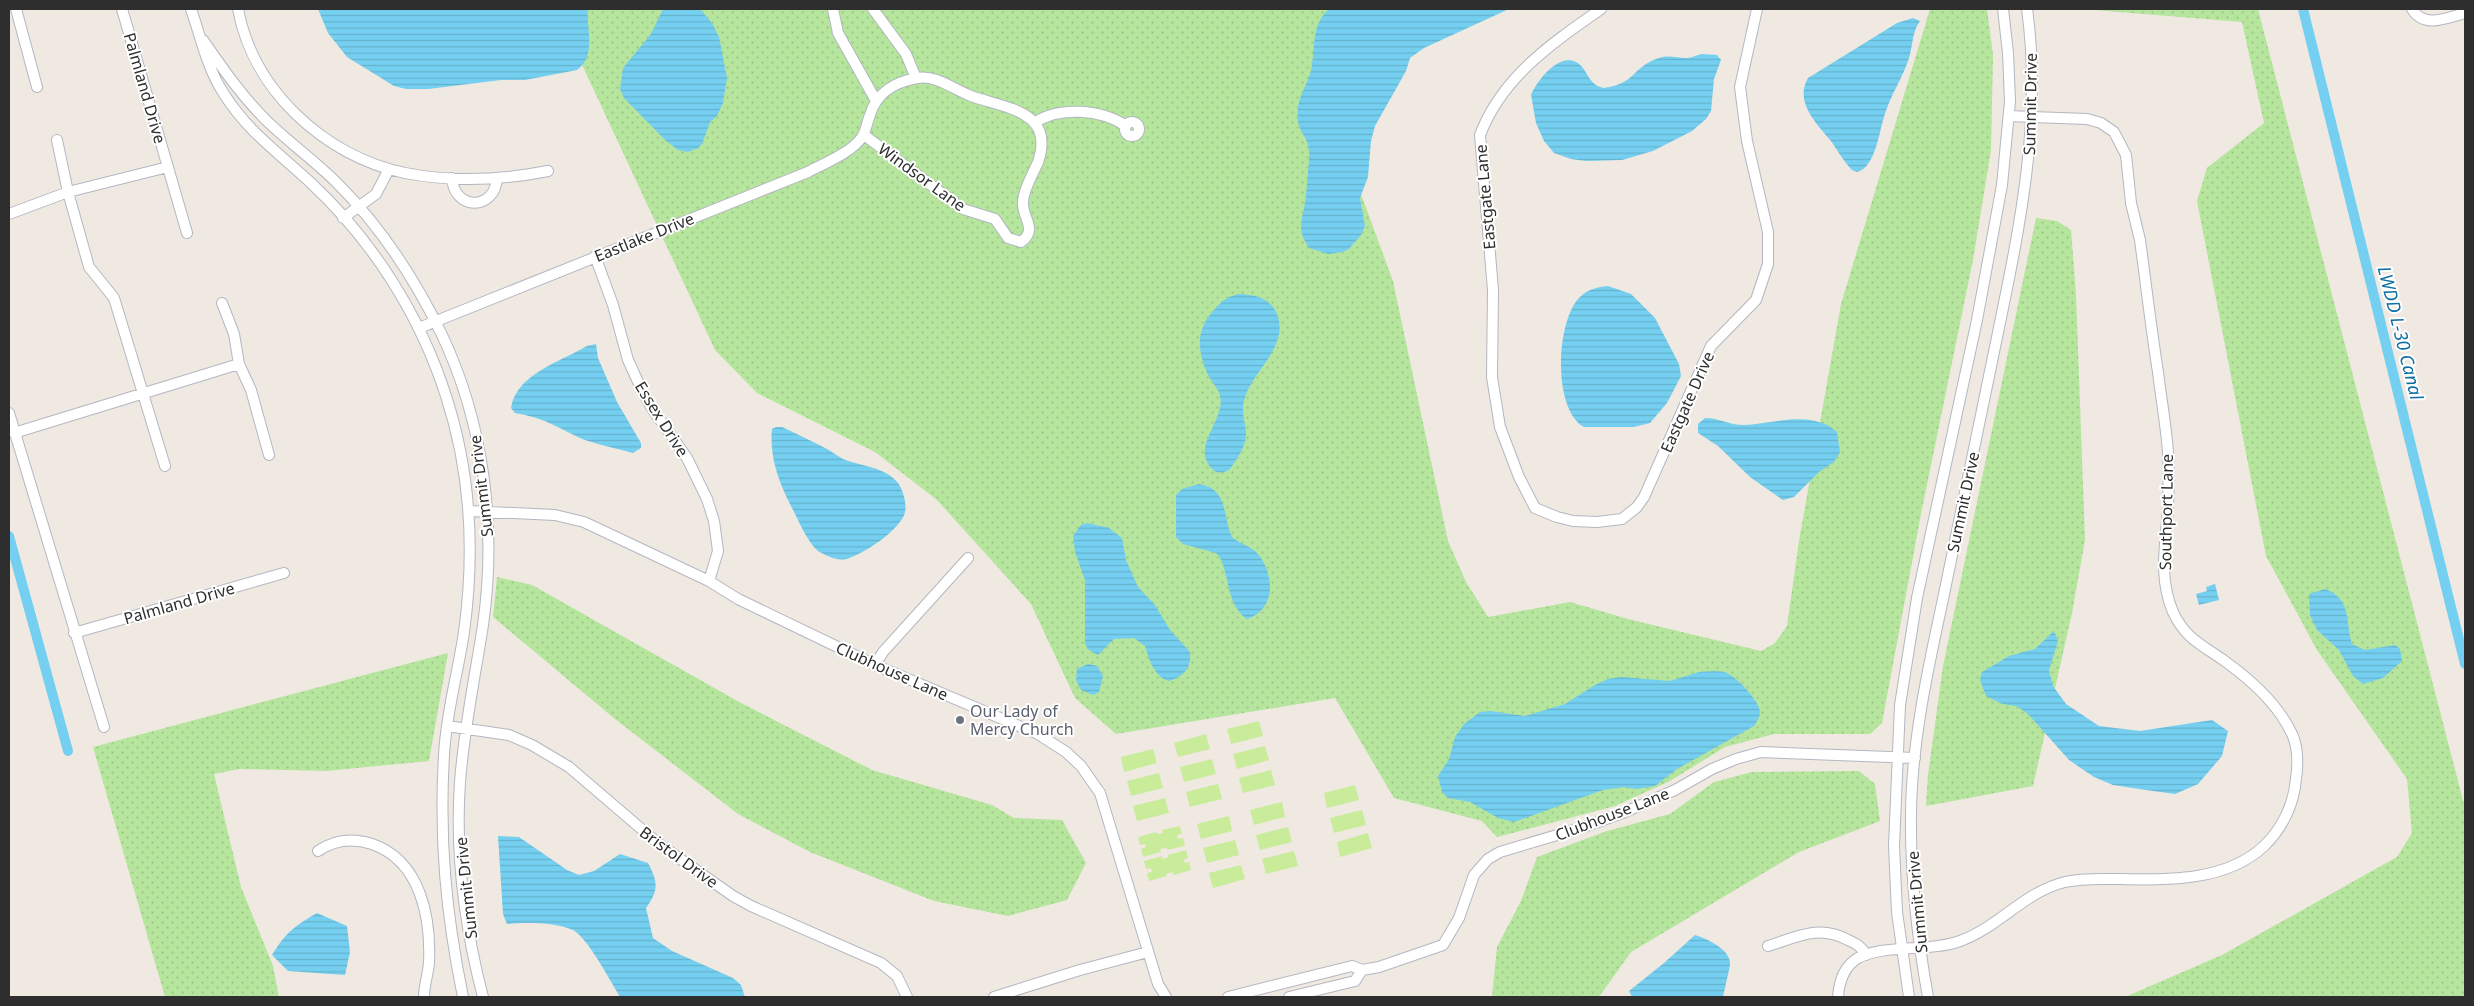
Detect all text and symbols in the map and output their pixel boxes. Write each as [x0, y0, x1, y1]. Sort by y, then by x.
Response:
street label: Palmland Drive [119, 30, 171, 146]
street label: Summit Drive [2018, 53, 2042, 155]
street label: Windsor Lane [874, 138, 970, 216]
street label: Eastgate Lane [1469, 144, 1501, 250]
street label: Eastlake Drive [591, 207, 697, 267]
water label: LWDD L-30 Canal [2373, 263, 2429, 403]
street label: Eastgate Drive [1655, 348, 1719, 456]
street label: Essex Drive [630, 377, 694, 461]
street label: Summit Drive [464, 434, 498, 538]
street label: Summit Drive [1942, 450, 1984, 554]
street label: Southport Lane [2154, 454, 2178, 570]
street label: Palmland Drive [121, 577, 237, 629]
street label: Clubhouse Lane [832, 636, 952, 706]
place label: Our Lady of Mercy Church [970, 700, 1074, 740]
marker: Our Lady of Mercy Church [954, 714, 966, 726]
street label: Clubhouse Lane [1552, 782, 1672, 846]
street label: Bristol Drive [635, 821, 723, 893]
street label: Summit Drive [450, 836, 482, 940]
street label: Summit Drive [1902, 850, 1932, 954]

